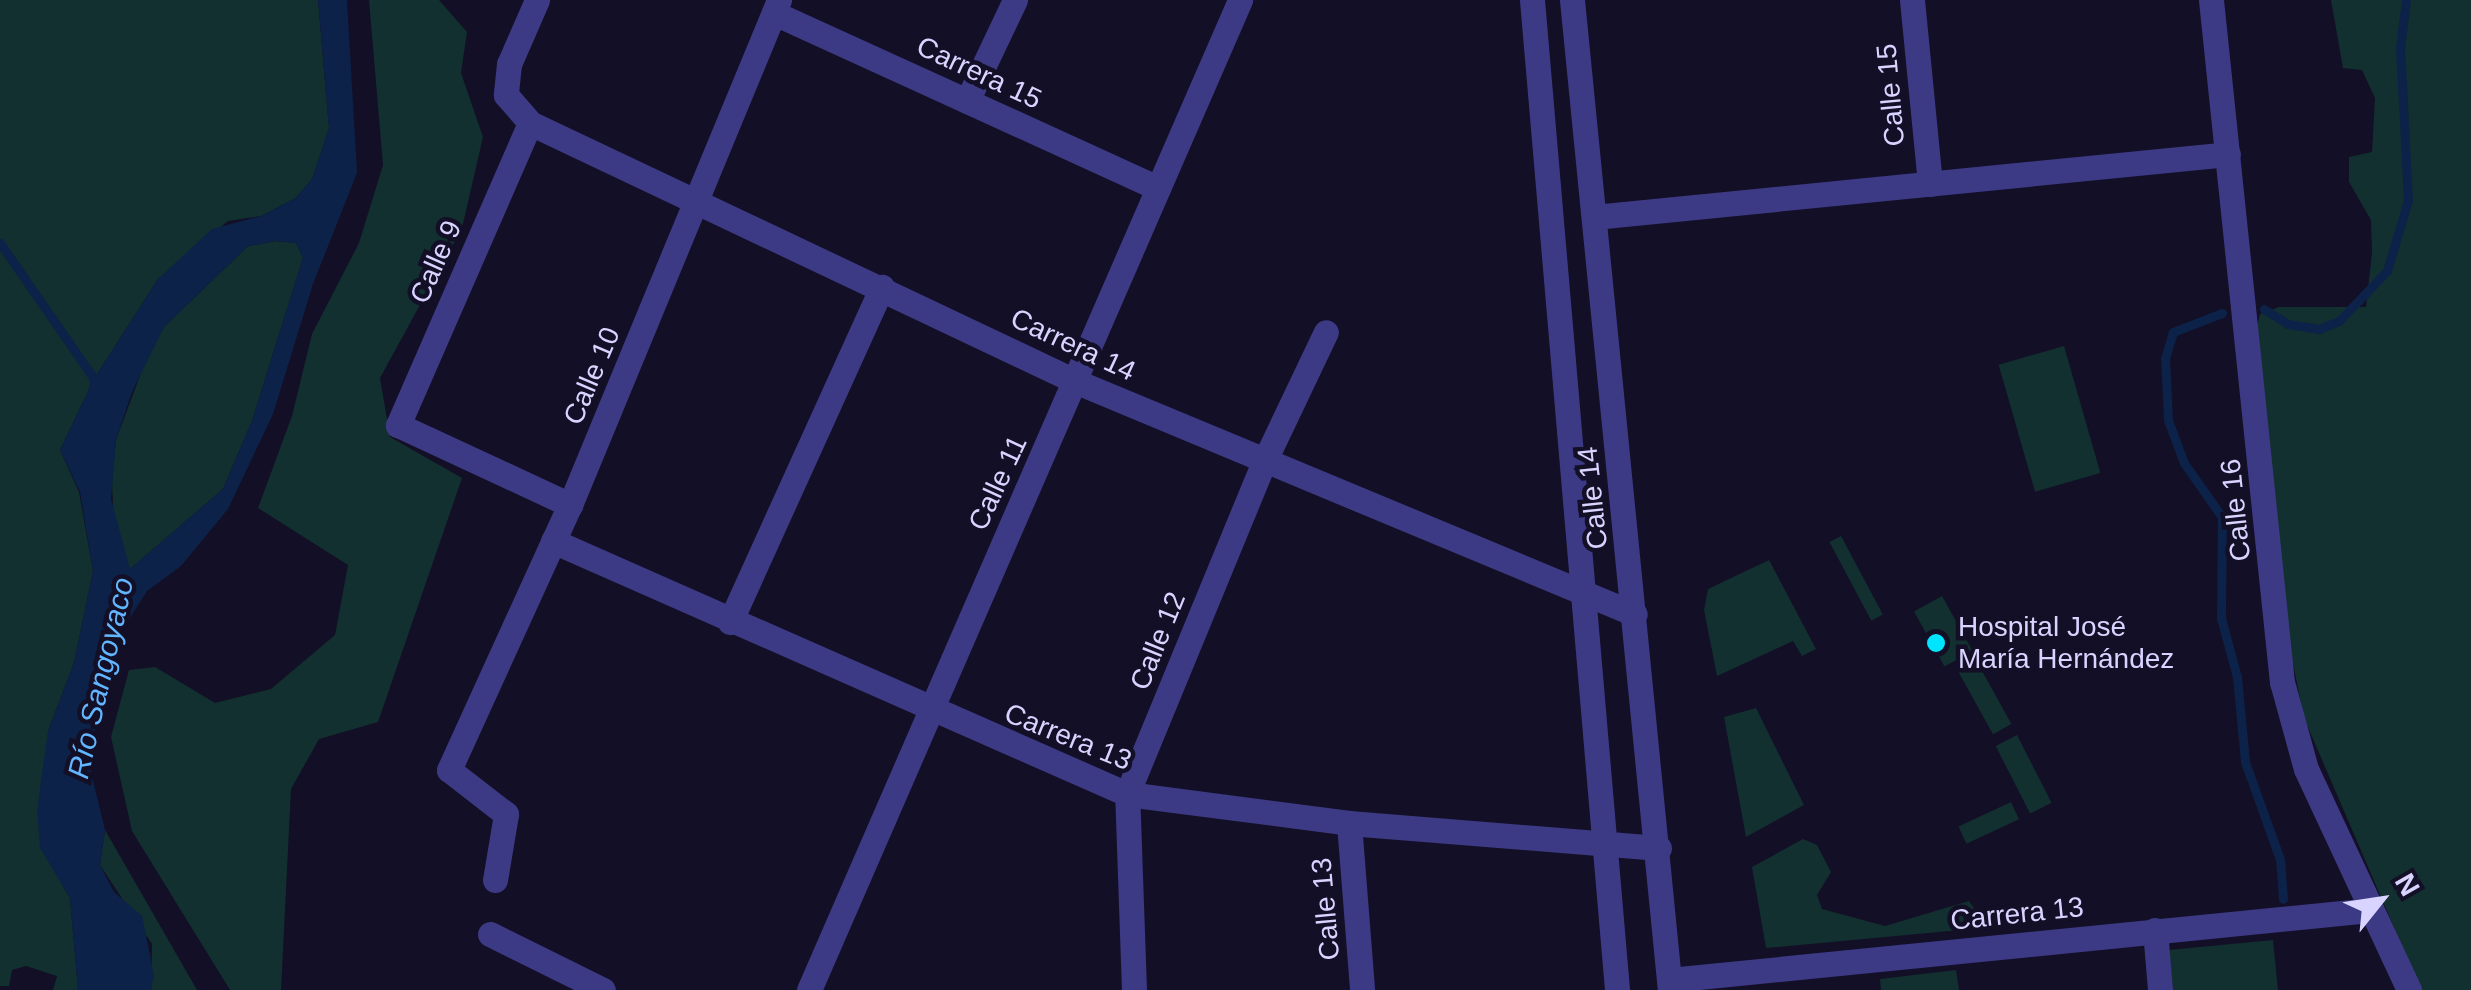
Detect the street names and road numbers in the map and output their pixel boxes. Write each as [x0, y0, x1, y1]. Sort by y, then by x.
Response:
street label: Carrera 15 [911, 29, 1047, 117]
street label: Calle 15 [1870, 42, 1912, 148]
street label: Calle 9 [403, 215, 469, 309]
street label: Carrera 14 [1005, 301, 1141, 389]
street label: Calle 10 [556, 322, 628, 430]
street label: Calle 11 [962, 430, 1034, 536]
street label: Calle 14 [1571, 445, 1615, 551]
street label: Calle 16 [2214, 457, 2258, 563]
street label: Calle 12 [1123, 587, 1193, 695]
street label: Carrera 13 [1000, 696, 1136, 778]
street label: Calle 13 [1305, 856, 1347, 962]
street label: Carrera 13 [1949, 890, 2085, 938]

